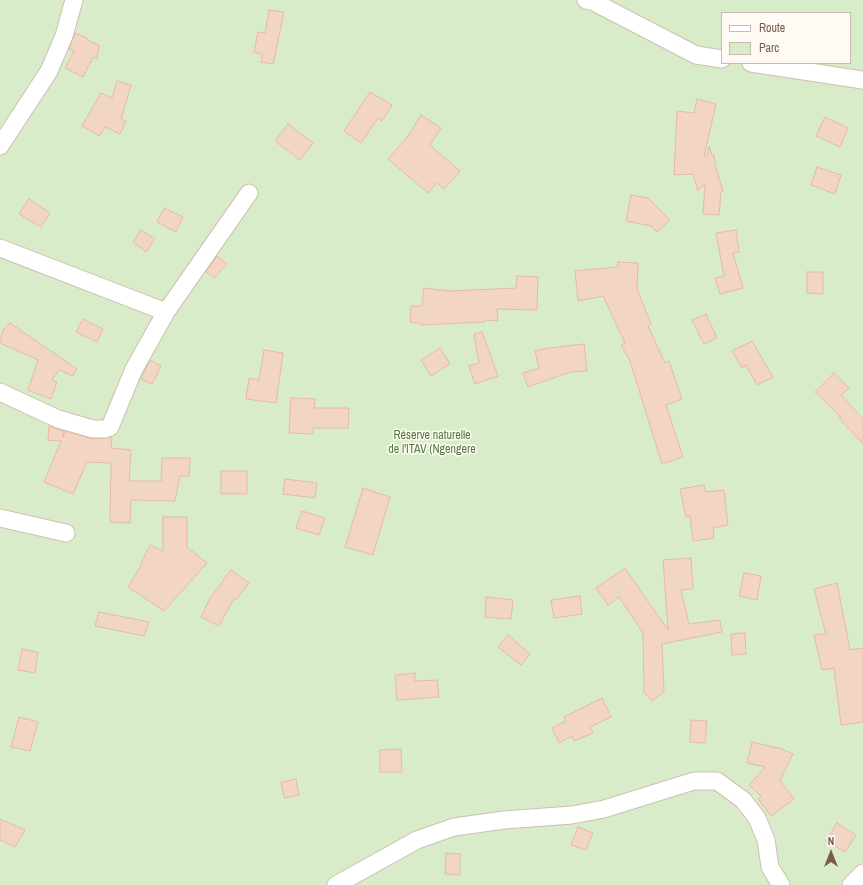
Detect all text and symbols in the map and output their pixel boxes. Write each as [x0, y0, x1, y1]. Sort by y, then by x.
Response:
legend [721, 12, 851, 64]
text: Route [759, 20, 785, 36]
text: Parc [759, 40, 779, 56]
park label: Réserve naturelle de l'ITAV (Ngengere [388, 429, 476, 457]
north arrow [811, 833, 851, 873]
text: N [828, 834, 834, 848]

